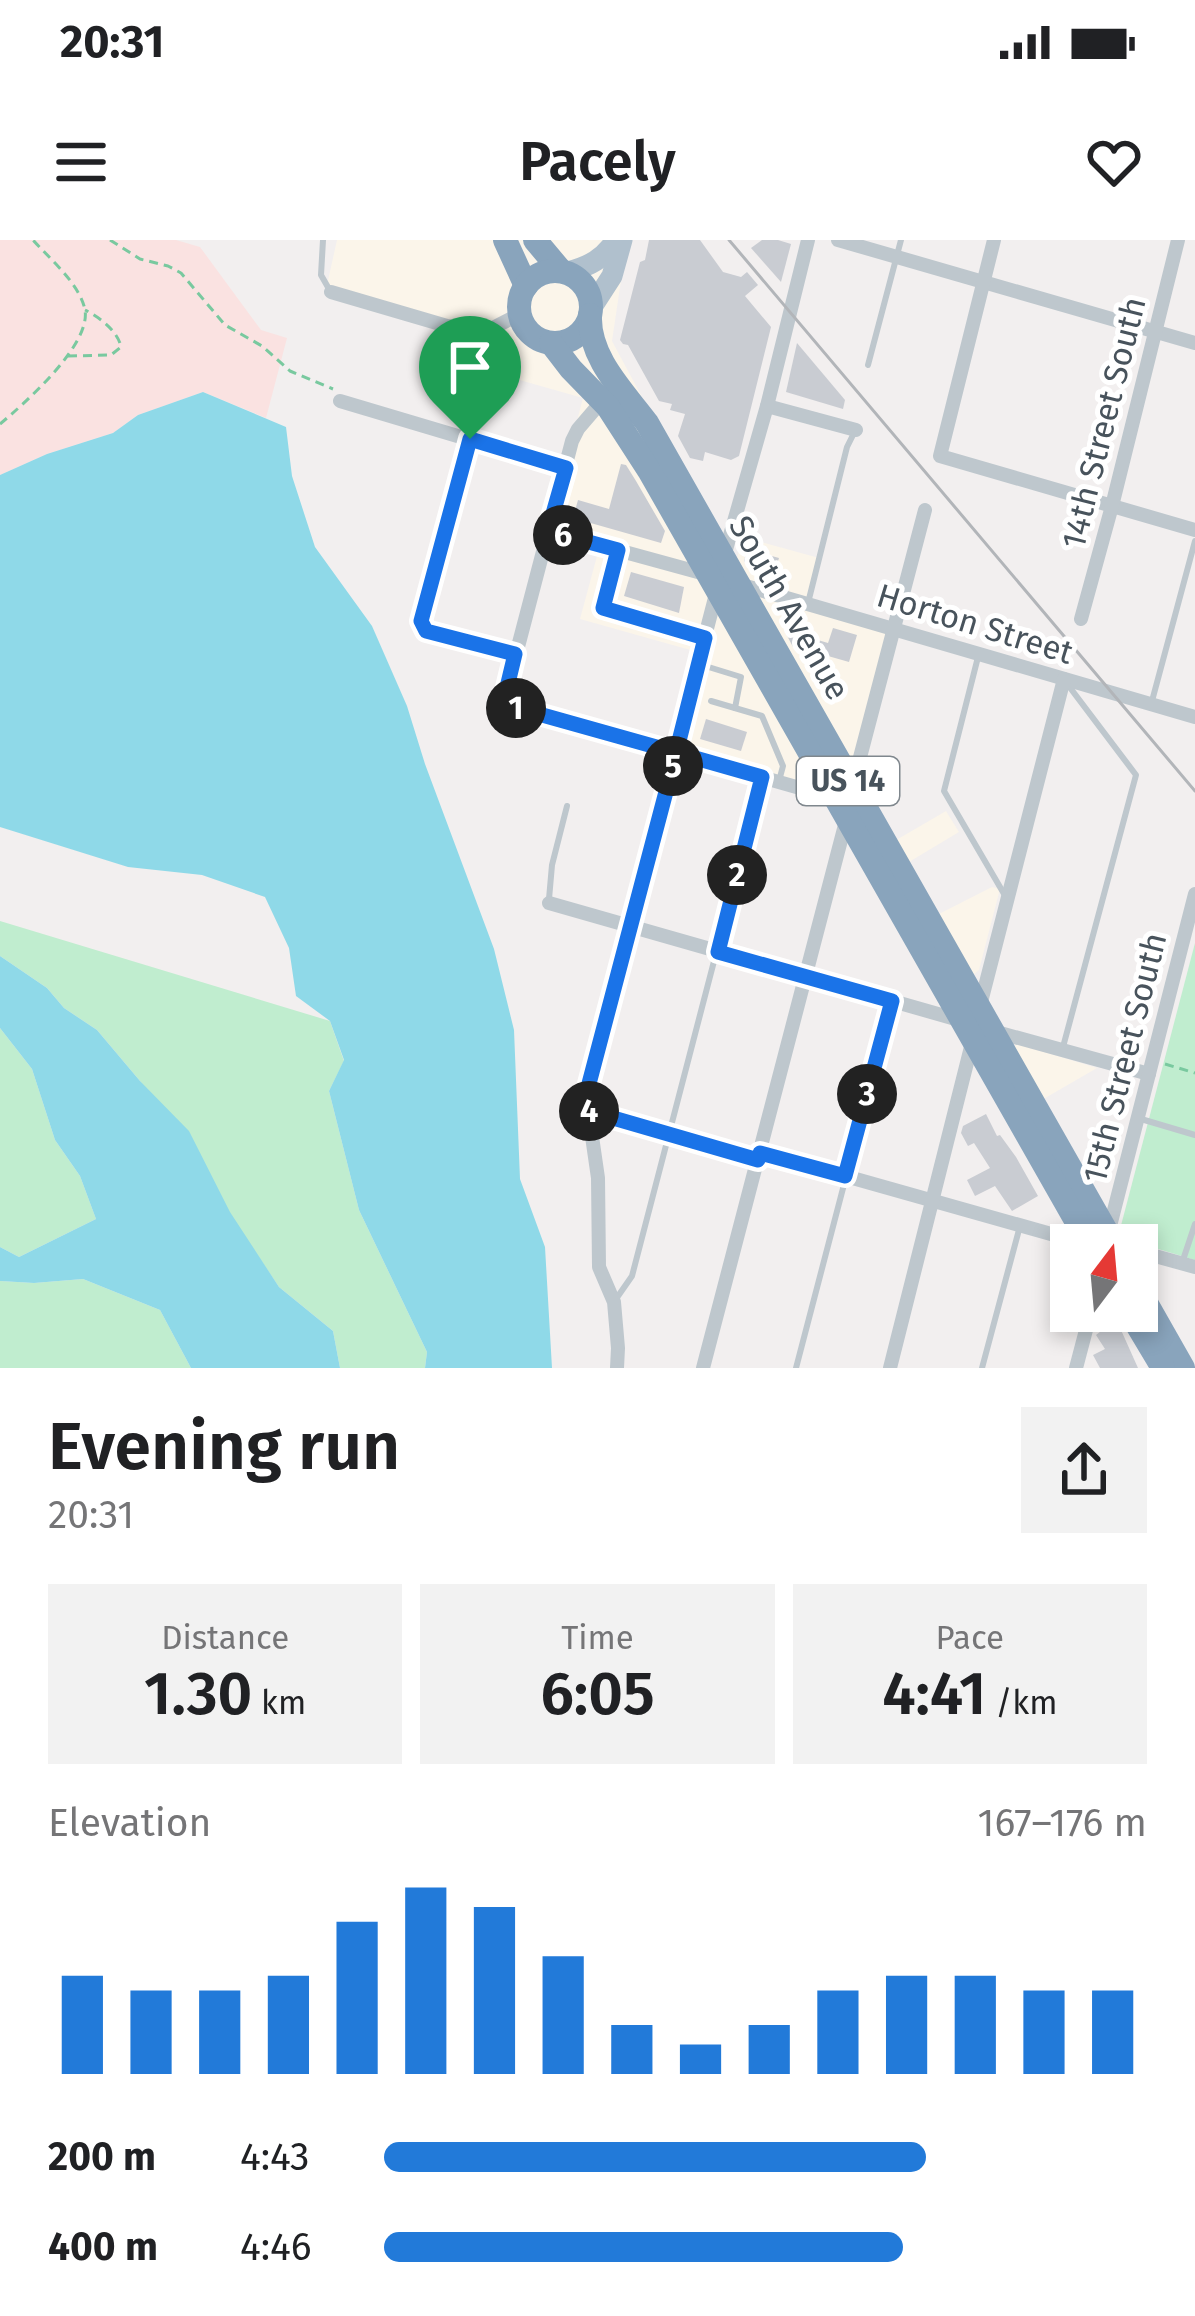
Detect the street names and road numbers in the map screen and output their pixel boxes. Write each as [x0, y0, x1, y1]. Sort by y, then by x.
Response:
street label: 14th Street South [1053, 293, 1155, 553]
street label: South Avenue [720, 509, 858, 707]
street label: Horton Street [872, 575, 1078, 673]
road number: US 14 [797, 757, 899, 805]
street label: 15th Street South [1075, 929, 1175, 1187]

